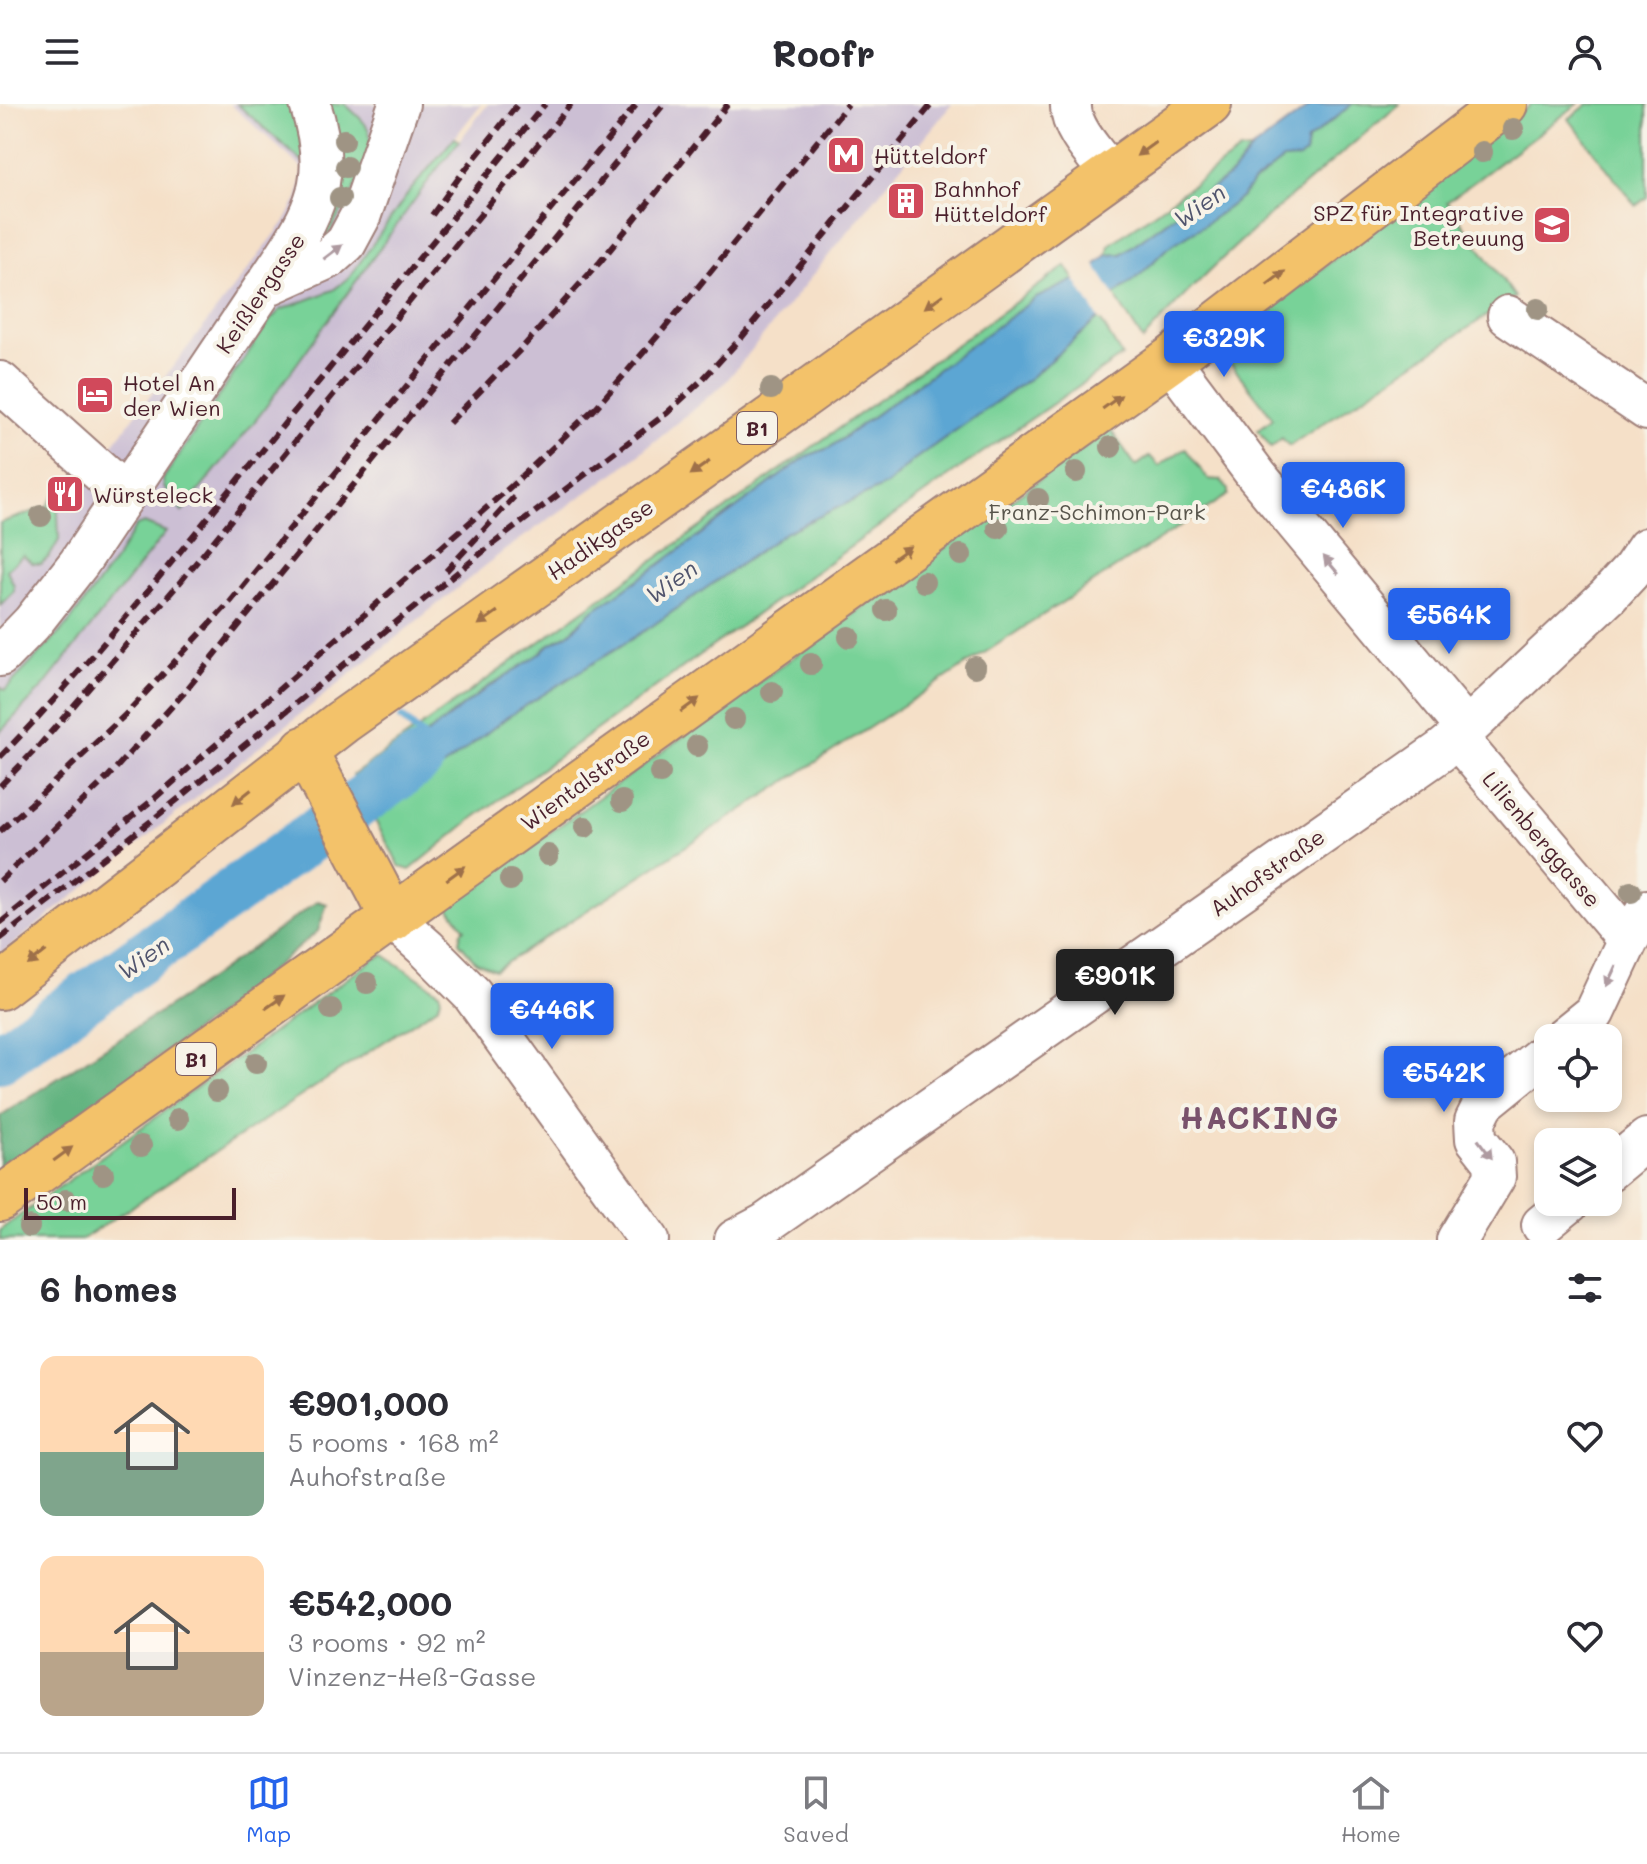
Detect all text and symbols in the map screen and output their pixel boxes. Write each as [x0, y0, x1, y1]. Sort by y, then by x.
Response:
text: Roofr [772, 29, 875, 76]
icon: menu [40, 30, 84, 74]
icon: person [1563, 30, 1607, 74]
metro station icon: Hütteldorf [825, 134, 867, 176]
place label: Hütteldorf [874, 141, 987, 170]
one-way arrow [1135, 141, 1156, 157]
place label: Bahnhof Hütteldorf [934, 174, 1047, 228]
water label: Wien [1167, 176, 1231, 234]
building icon: Bahnhof Hütteldorf [885, 180, 927, 222]
place label: SPZ für Integrative Betreuung [1313, 198, 1524, 252]
school or university icon: SPZ für Integrative Betreuung [1531, 204, 1573, 246]
street label: Keißlergasse [209, 227, 311, 359]
one-way arrow [323, 245, 343, 261]
one-way arrow [1266, 270, 1286, 286]
one-way arrow [924, 293, 945, 308]
pin: €329K [1168, 311, 1280, 379]
text: €329K [1182, 320, 1266, 354]
place label: Hotel An der Wien [123, 368, 221, 422]
hotel icon: Hotel An der Wien [74, 374, 116, 416]
one-way arrow [1102, 394, 1122, 410]
road number: B1 [737, 412, 777, 444]
one-way arrow [689, 460, 711, 476]
pin: €486K [1287, 462, 1399, 530]
text: €486K [1300, 471, 1386, 505]
restaurant icon: Würsteleck [44, 473, 86, 515]
place label: Würsteleck [93, 480, 213, 509]
street label: Hadikgasse [541, 492, 659, 586]
park label: Franz-Schimon-Park [988, 497, 1206, 526]
one-way arrow [890, 546, 911, 561]
water label: Wien [639, 552, 703, 610]
one-way arrow [1323, 555, 1340, 575]
pin: €564K [1393, 588, 1505, 656]
text: €564K [1406, 597, 1492, 631]
one-way arrow [477, 610, 498, 625]
one-way arrow [679, 698, 700, 713]
street label: Wientalstraße [514, 723, 656, 837]
street label: Lilienberggasse [1476, 765, 1608, 913]
one-way arrow [232, 789, 252, 805]
street label: Auhofstraße [1204, 822, 1330, 922]
one-way arrow [445, 866, 466, 881]
water label: Wien [111, 928, 175, 986]
one-way arrow [27, 949, 47, 965]
pin: €901K [1059, 949, 1171, 1017]
text: €901K [1074, 958, 1156, 992]
one-way arrow [1604, 965, 1618, 988]
pin: €446K [496, 983, 608, 1051]
text: €446K [509, 992, 595, 1026]
one-way arrow [264, 995, 285, 1010]
map controls [1534, 1024, 1622, 1216]
button: locate [1534, 1024, 1622, 1112]
road number: B1 [176, 1043, 216, 1075]
pin: €542K [1388, 1046, 1500, 1114]
text: €542K [1402, 1055, 1486, 1089]
district label: HACKING [1180, 1097, 1340, 1137]
button: layers [1534, 1128, 1622, 1216]
one-way arrow [1476, 1139, 1492, 1160]
one-way arrow [53, 1147, 74, 1162]
scale bar [24, 1184, 236, 1220]
text: 50 m [36, 1187, 87, 1216]
text: 6 homes [40, 1266, 178, 1311]
icon: filters [1563, 1266, 1607, 1310]
text: €901,000 [288, 1380, 449, 1425]
icon: home [104, 1388, 200, 1484]
icon: heart [1563, 1414, 1607, 1458]
text: 5 rooms · 168 m² [288, 1425, 499, 1459]
text: Auhofstraße [288, 1459, 446, 1493]
text: €542,000 [288, 1580, 452, 1625]
icon: home [104, 1588, 200, 1684]
icon: heart [1563, 1614, 1607, 1658]
text: 3 rooms · 92 m² [288, 1625, 486, 1659]
text: Vinzenz-Heß-Gasse [288, 1659, 536, 1693]
tab: Map [246, 1771, 291, 1848]
tab: Saved [783, 1771, 849, 1848]
tab: Home [1341, 1771, 1401, 1848]

